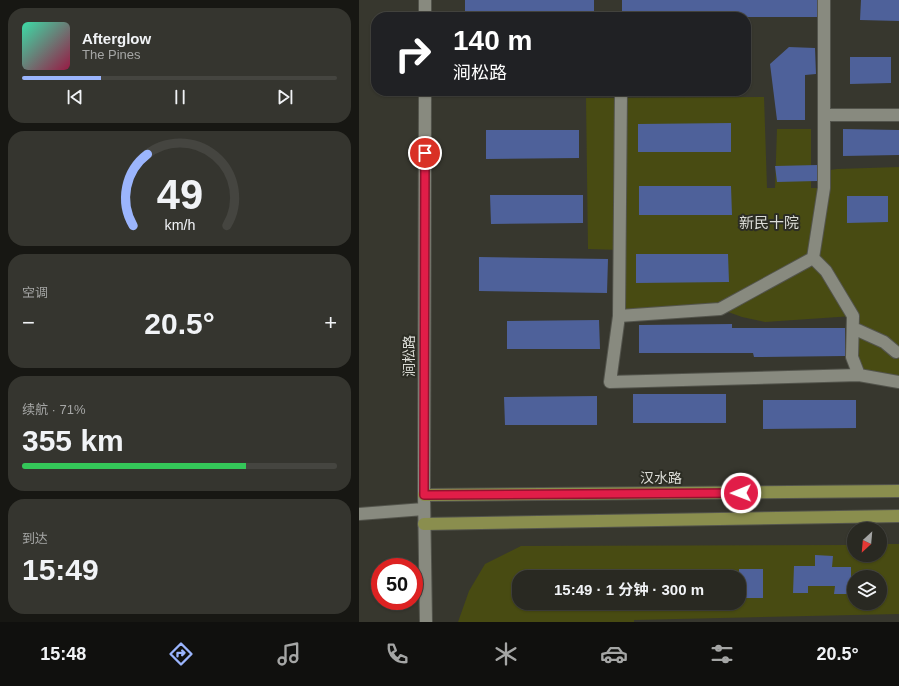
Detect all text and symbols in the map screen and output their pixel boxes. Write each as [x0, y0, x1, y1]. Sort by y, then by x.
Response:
text: 140 m [453, 25, 532, 56]
icon: right [387, 28, 439, 80]
text: Afterglow [82, 30, 151, 47]
text: The Pines [82, 47, 141, 62]
text: 涧松路 [453, 63, 507, 83]
icon: previous [64, 86, 86, 108]
icon: pause [169, 86, 191, 108]
icon: next [274, 86, 296, 108]
pin [408, 136, 442, 170]
icon: arrive [414, 142, 436, 164]
text: 49 [156, 171, 203, 218]
district label: 新民十院 [739, 214, 799, 231]
text: km/h [164, 217, 195, 233]
text: 空调 [22, 285, 48, 300]
text: 20.5° [144, 307, 215, 340]
text: − [22, 310, 35, 335]
text: + [324, 310, 337, 335]
street label: 涧松路 [401, 335, 417, 377]
text: 续航 · 71% [22, 402, 86, 417]
text: 355 km [22, 424, 124, 457]
street label: 汉水路 [640, 470, 682, 486]
position arrow [720, 472, 762, 514]
north arrow [847, 522, 887, 562]
map controls [847, 522, 887, 610]
text: 到达 [22, 531, 48, 546]
text: 15:49 [22, 553, 99, 586]
speed limit sign: 50 [371, 558, 423, 610]
button: layers [847, 570, 887, 610]
text: 15:49 · 1 分钟 · 300 m [554, 581, 704, 598]
icon: directions [167, 640, 195, 668]
icon: music [275, 640, 303, 668]
icon: phone [383, 640, 411, 668]
icon: climate [492, 640, 520, 668]
icon: car [600, 640, 628, 668]
icon: filters [708, 640, 736, 668]
text: 15:48 [40, 644, 86, 664]
text: 20.5° [817, 644, 859, 664]

